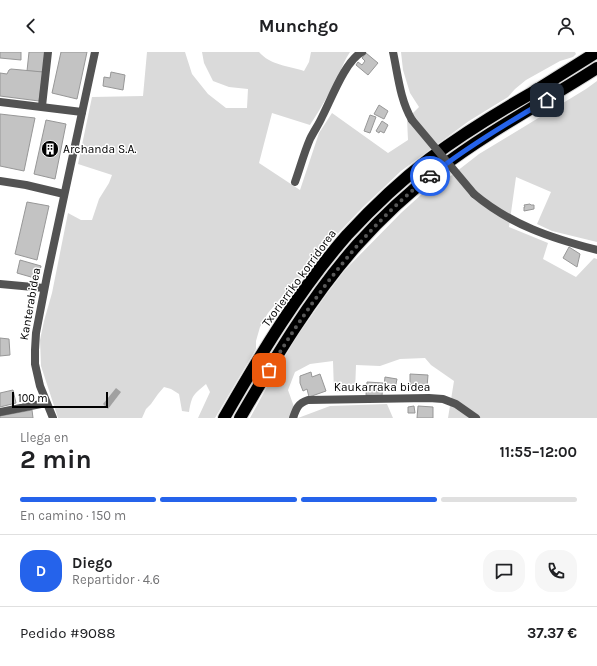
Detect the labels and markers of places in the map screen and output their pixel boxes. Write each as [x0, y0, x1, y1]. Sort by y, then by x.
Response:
pin [530, 83, 564, 117]
building icon: Archanda S.A. [40, 139, 60, 159]
place label: Archanda S.A. [63, 142, 137, 156]
pin [252, 353, 286, 387]

